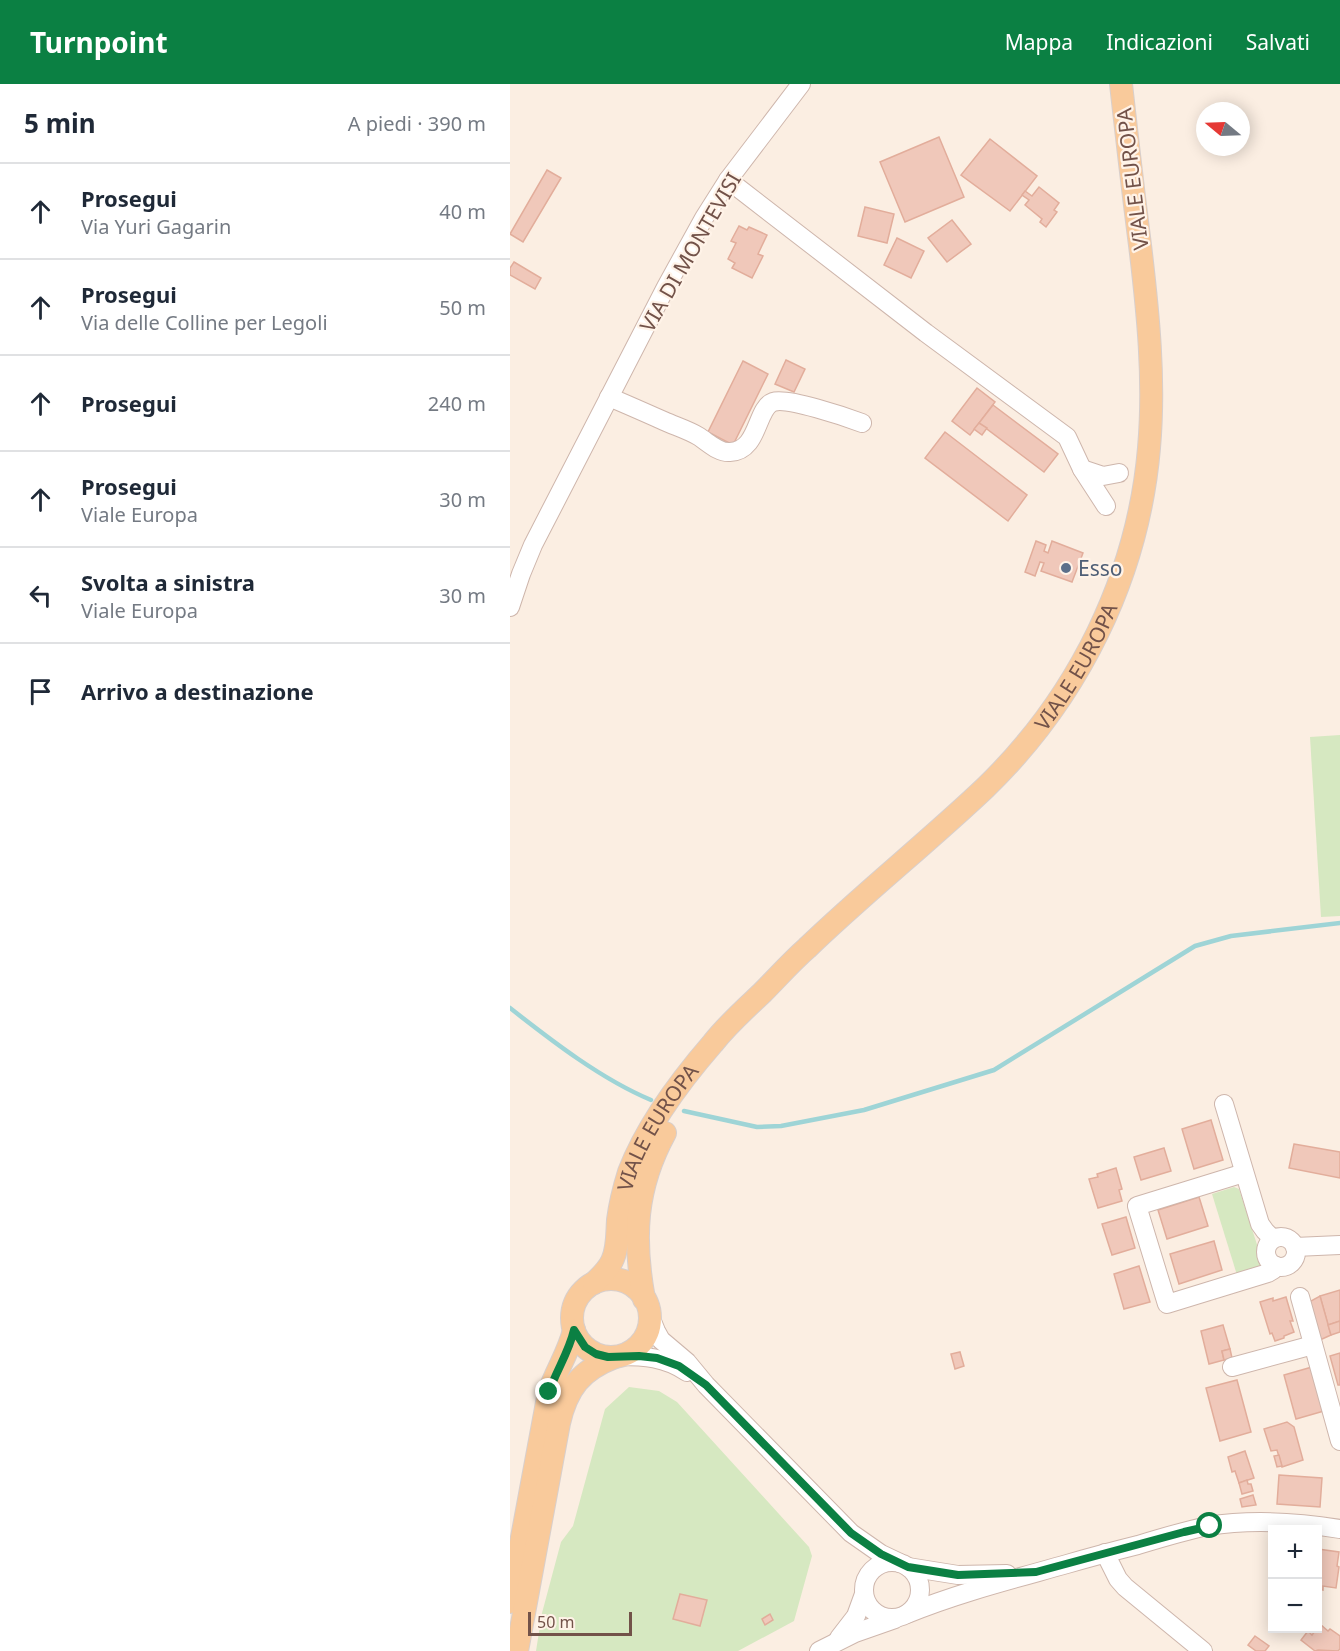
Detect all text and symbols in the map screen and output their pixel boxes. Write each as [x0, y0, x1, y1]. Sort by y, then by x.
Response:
text: Turnpoint [30, 23, 168, 61]
text: Mappa [1005, 28, 1073, 56]
text: Indicazioni [1106, 28, 1213, 56]
text: Salvati [1246, 28, 1310, 56]
north arrow [1196, 102, 1250, 156]
text: 5 min [24, 105, 96, 141]
street label: VIALE EUROPA [1109, 106, 1155, 252]
text: A piedi · 390 m [348, 110, 486, 137]
street label: VIA DI MONTEVISI [633, 167, 747, 337]
text: Prosegui [81, 183, 177, 213]
icon: ahead [24, 195, 57, 228]
text: 40 m [439, 198, 486, 225]
text: Via Yuri Gagarin [81, 213, 231, 240]
text: Prosegui [81, 279, 177, 309]
icon: ahead [24, 291, 57, 324]
text: 50 m [439, 294, 486, 321]
text: Via delle Colline per Legoli [81, 309, 328, 336]
icon: ahead [24, 387, 57, 420]
text: Prosegui [81, 388, 177, 418]
text: 240 m [428, 390, 486, 417]
text: Prosegui [81, 471, 177, 501]
icon: ahead [24, 483, 57, 516]
text: 30 m [439, 486, 486, 513]
text: Viale Europa [81, 501, 198, 528]
place label: Esso [1078, 554, 1123, 582]
marker: Esso [1059, 561, 1073, 575]
text: Svolta a sinistra [81, 567, 255, 597]
icon: left [24, 579, 57, 612]
text: 30 m [439, 582, 486, 609]
text: Viale Europa [81, 597, 198, 624]
street label: VIALE EUROPA [1028, 598, 1124, 736]
icon: arrive [24, 675, 57, 708]
text: Arrivo a destinazione [81, 676, 314, 706]
street label: VIALE EUROPA [610, 1057, 705, 1194]
route end [535, 1378, 561, 1404]
route start [1196, 1512, 1222, 1538]
map controls [1268, 1525, 1322, 1633]
button: + [1268, 1525, 1322, 1579]
button: − [1268, 1579, 1322, 1633]
scale bar [528, 1609, 632, 1636]
text: 50 m [537, 1611, 574, 1633]

